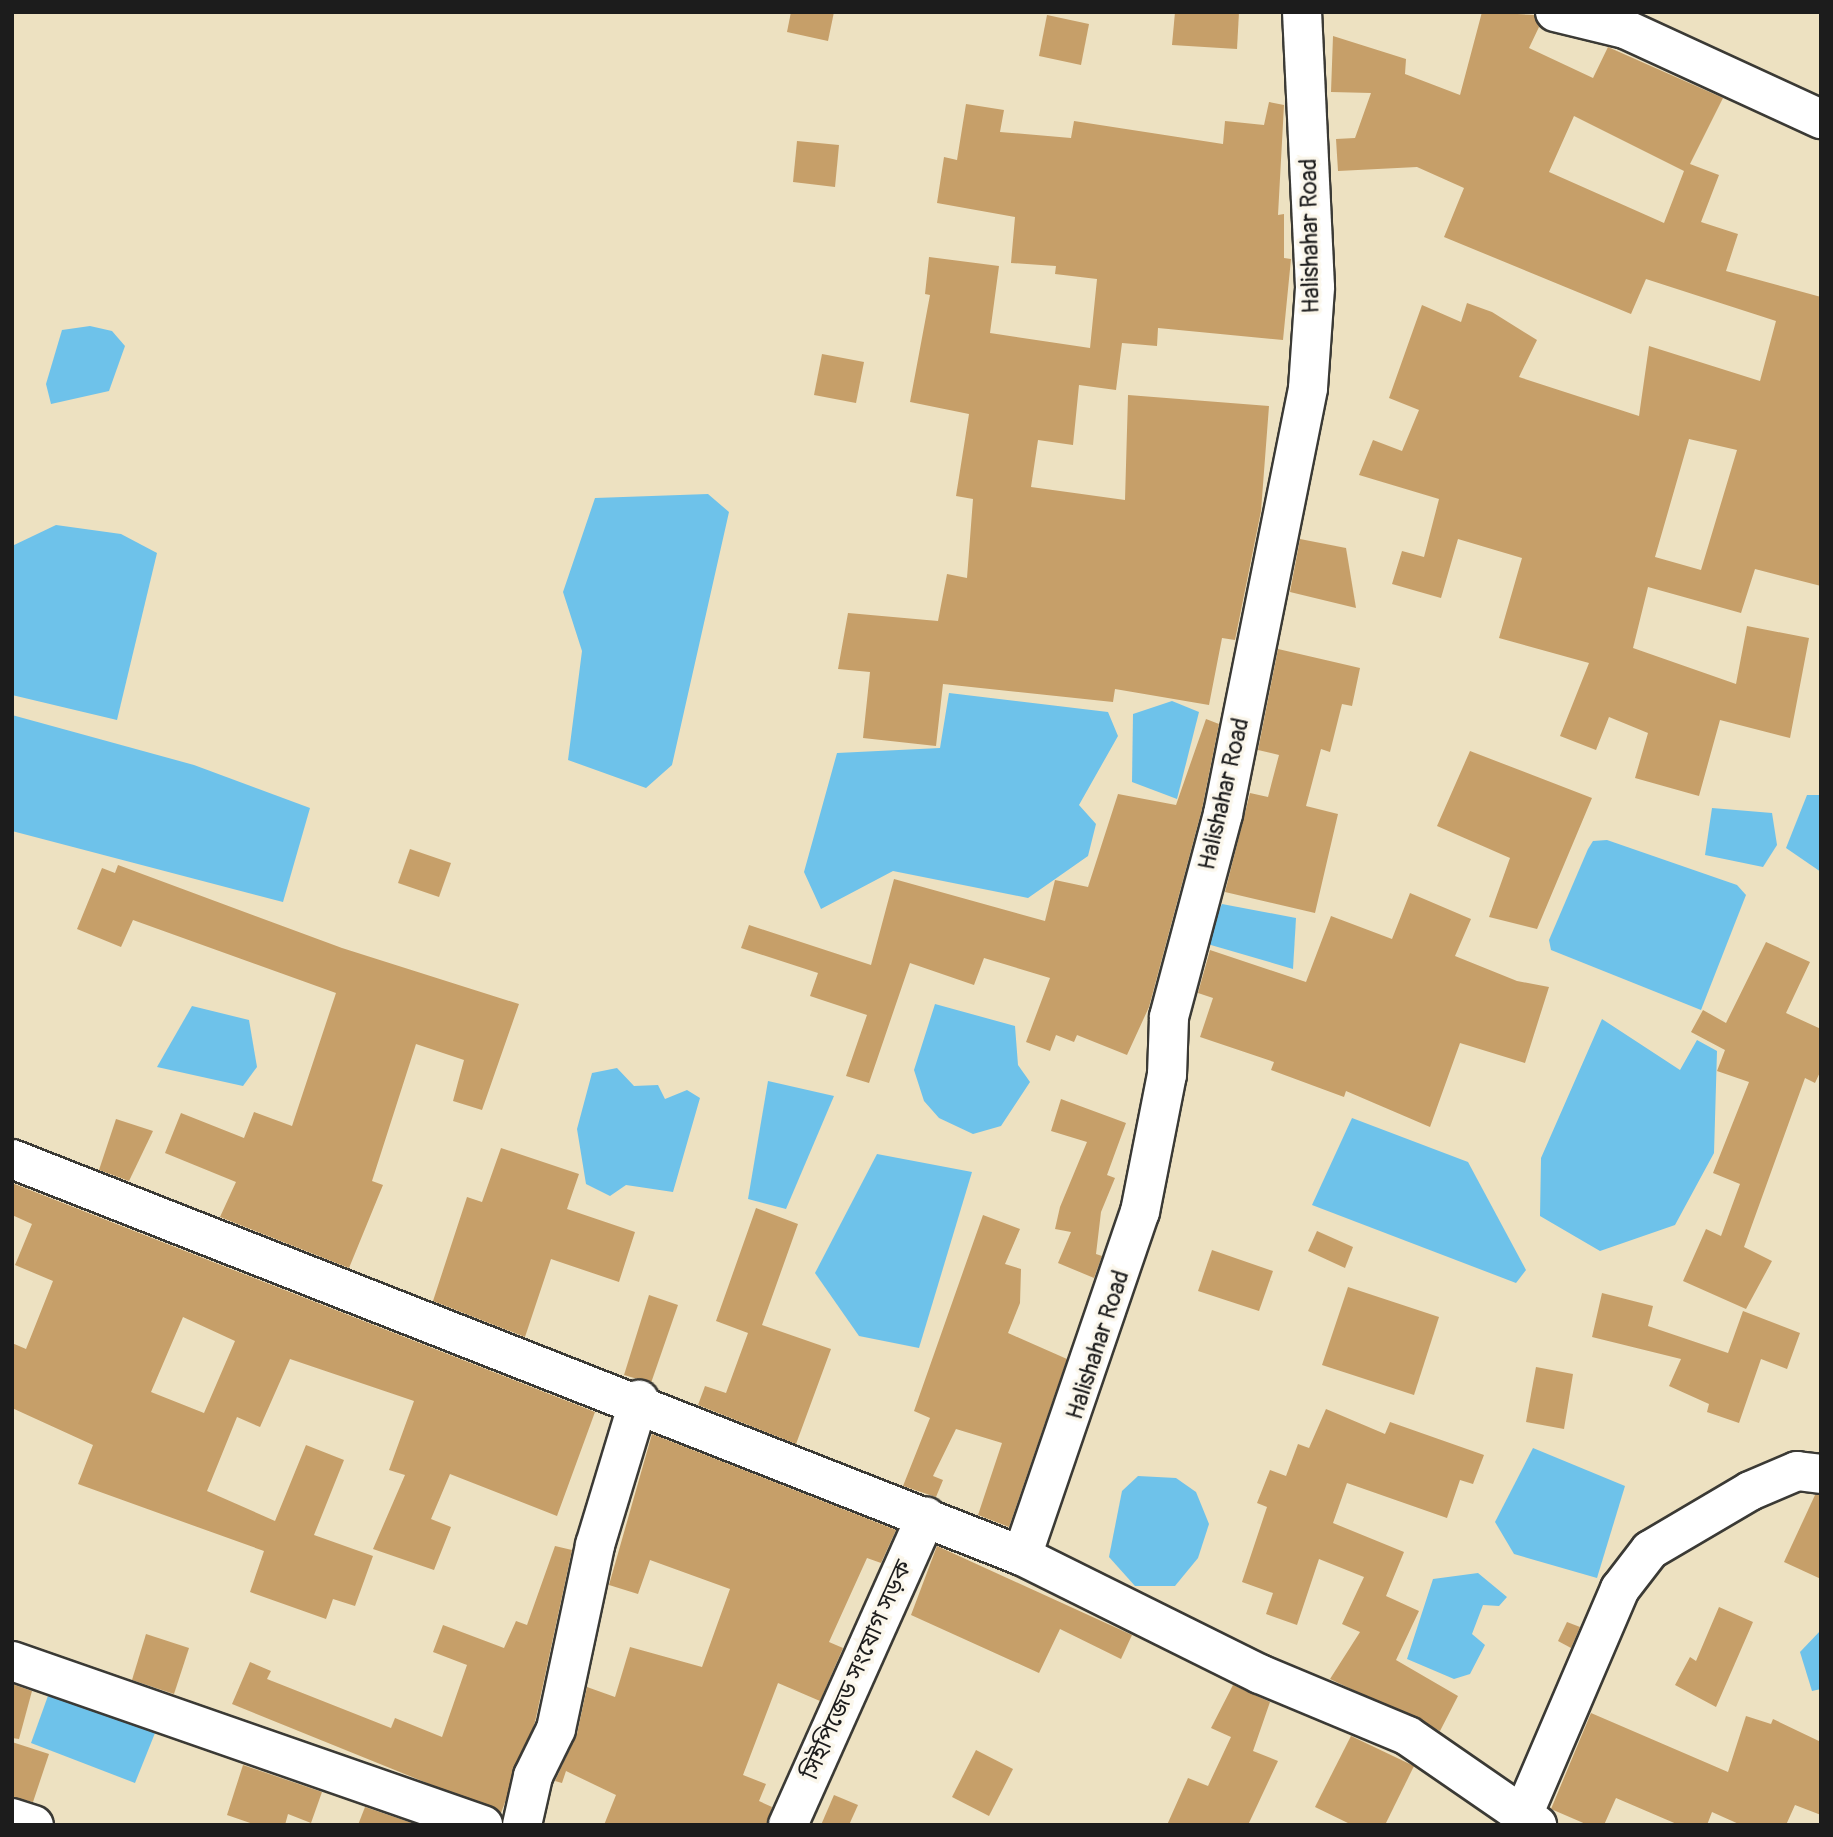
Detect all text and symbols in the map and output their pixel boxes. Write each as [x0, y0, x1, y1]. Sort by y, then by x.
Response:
street label: Halishahar Road [1294, 158, 1326, 314]
street label: Halishahar Road [1192, 715, 1256, 873]
street label: Halishahar Road [1060, 1267, 1136, 1423]
street label: সিইপিজেড সংযোগ সড়ক [796, 1556, 918, 1784]

